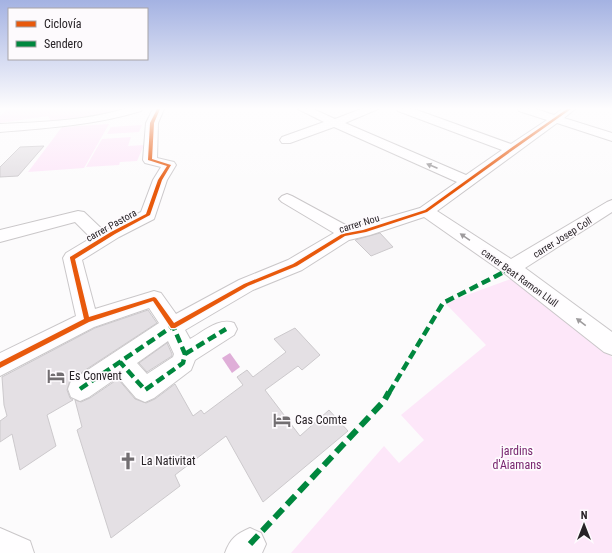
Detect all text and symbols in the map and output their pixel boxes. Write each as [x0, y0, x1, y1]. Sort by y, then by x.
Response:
legend [8, 8, 148, 60]
text: Ciclovía [44, 17, 82, 31]
text: Sendero [44, 37, 83, 51]
one-way arrow [425, 162, 437, 168]
street label: carrer Pastora [84, 207, 138, 244]
street label: carrer Nou [338, 212, 381, 235]
street label: carrer Josep Coll [531, 215, 594, 260]
one-way arrow [459, 233, 470, 241]
street label: carrer Beat Ramon Llull [479, 246, 560, 309]
one-way arrow [576, 318, 586, 326]
hotel icon: Es Convent [46, 366, 66, 386]
place label: Es Convent [69, 369, 122, 383]
hotel icon: Cas Comte [272, 410, 292, 430]
place label: Cas Comte [295, 413, 347, 427]
park label: jardins d'Aiamans [493, 444, 541, 472]
church icon: La Nativitat [118, 451, 138, 471]
place label: La Nativitat [141, 454, 196, 468]
north arrow [564, 505, 604, 545]
text: N [581, 509, 588, 522]

